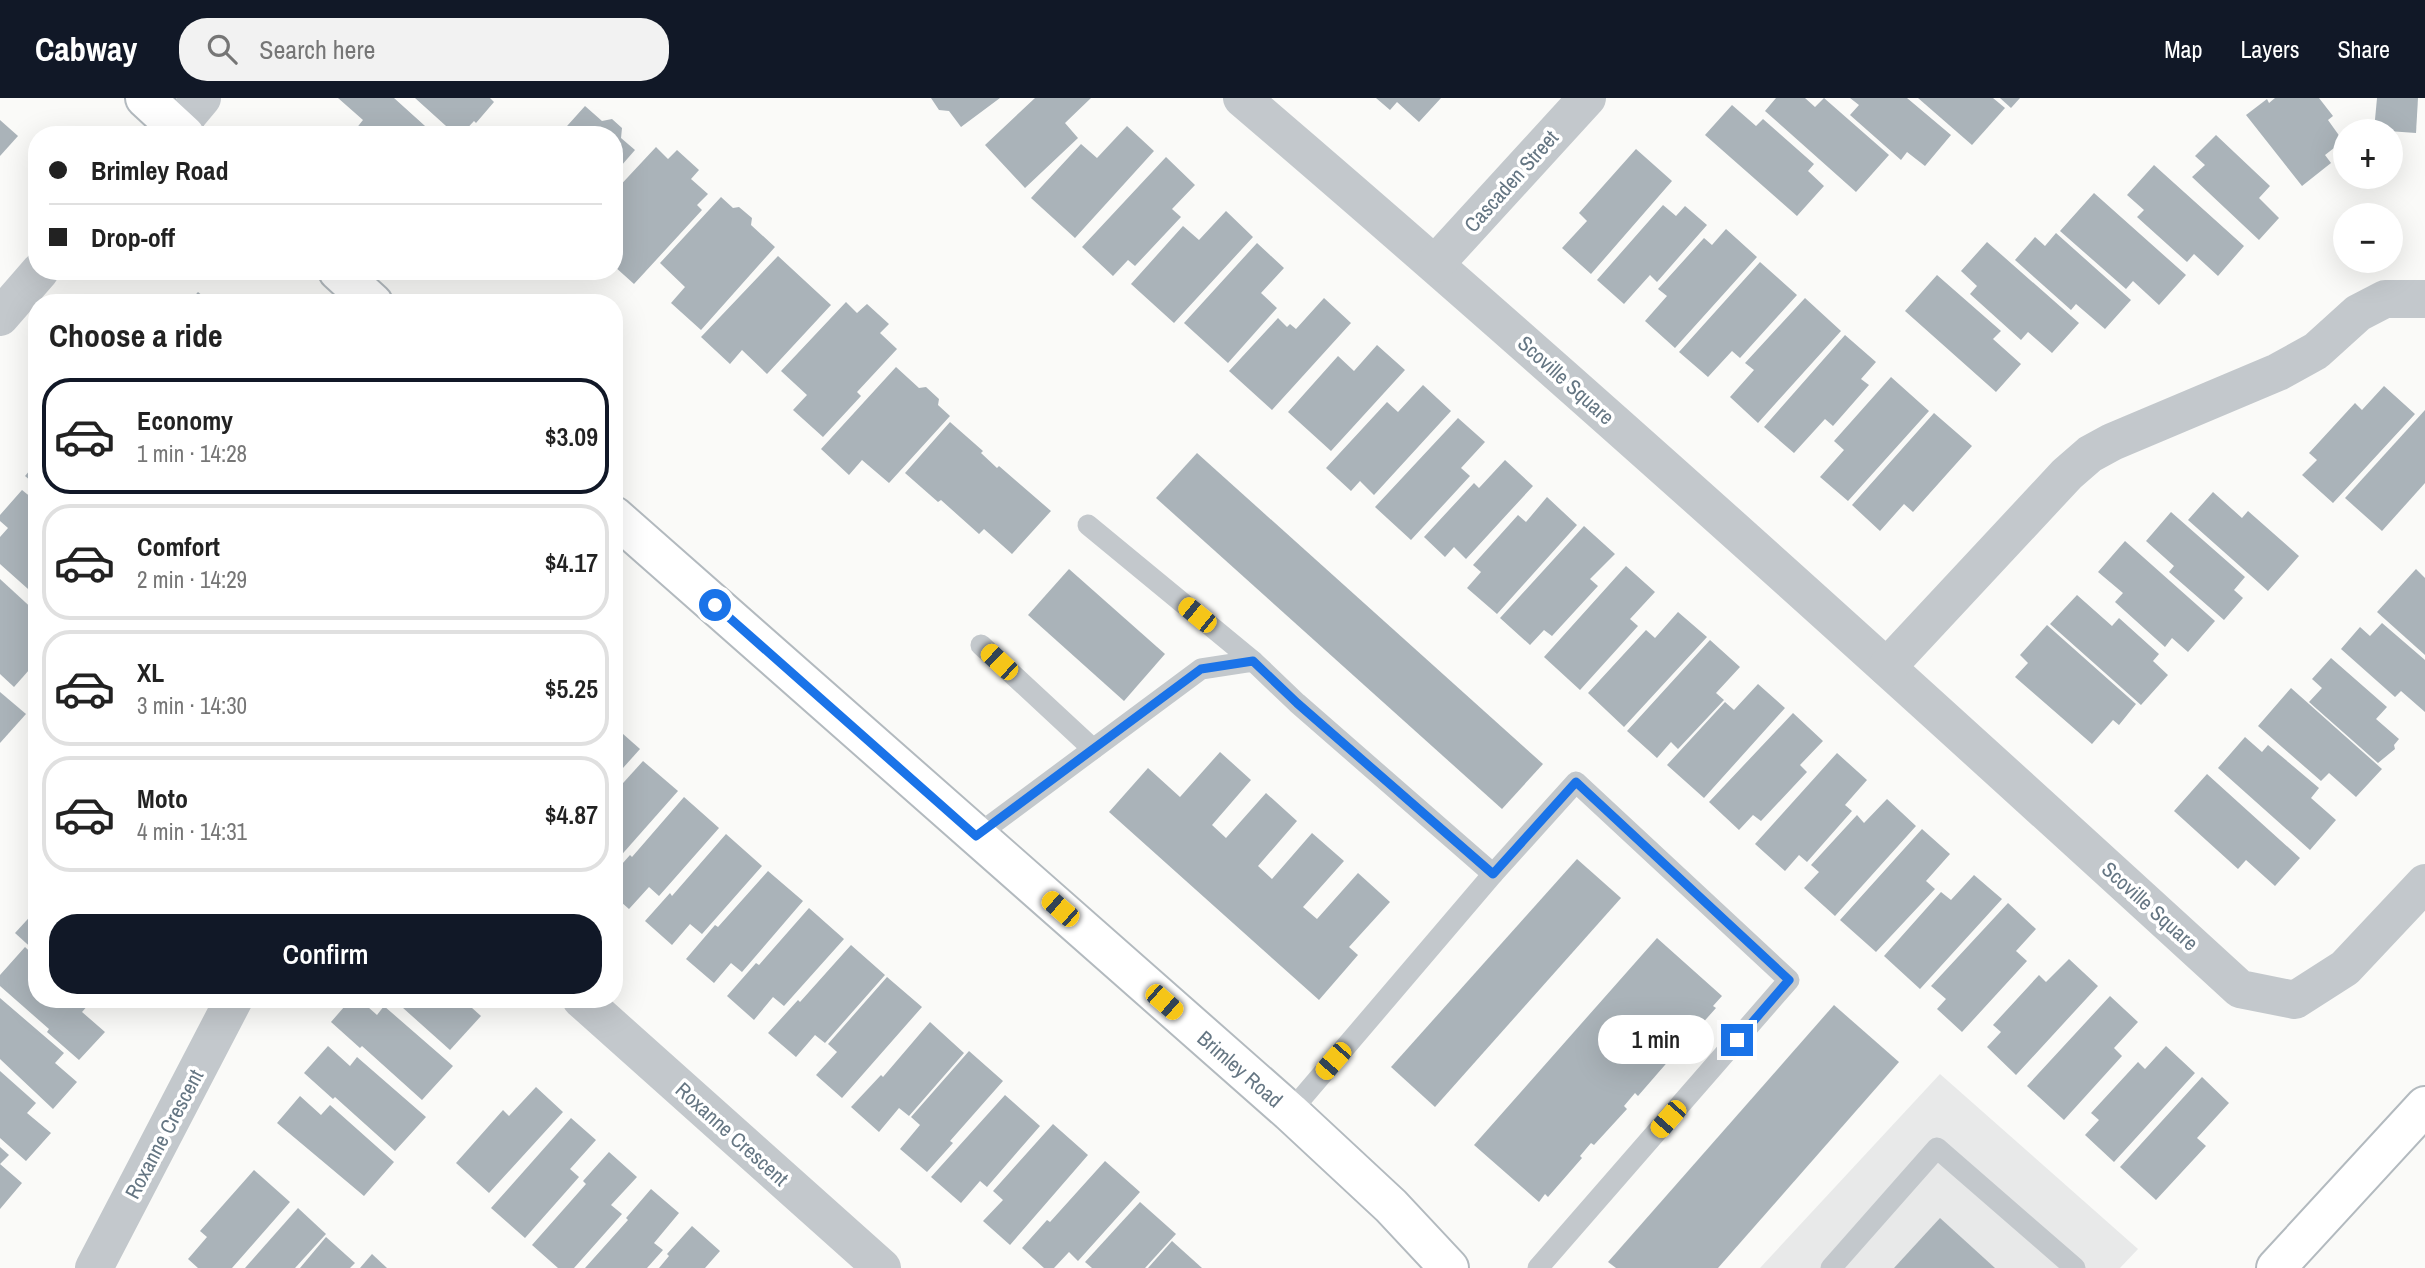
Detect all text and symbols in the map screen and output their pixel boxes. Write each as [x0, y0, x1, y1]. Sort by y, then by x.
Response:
search box [179, 18, 669, 81]
text: Cabway [35, 27, 137, 71]
icon: search [203, 30, 241, 68]
text: Search here [259, 32, 375, 67]
text: Map [2164, 33, 2202, 65]
text: Layers [2240, 33, 2299, 65]
text: Share [2337, 33, 2390, 65]
map controls [2333, 119, 2403, 273]
button: + [2333, 119, 2403, 189]
street label: Cascaden Street [1457, 123, 1565, 238]
text: Brimley Road [91, 153, 228, 188]
button: − [2333, 203, 2403, 273]
text: Drop-off [91, 220, 175, 255]
text: Choose a ride [49, 314, 223, 357]
street label: Scoville Square [1511, 329, 1621, 431]
text: Economy [137, 403, 233, 438]
icon: car [53, 405, 116, 468]
text: $3.09 [545, 419, 598, 454]
text: 1 min · 14:28 [137, 438, 247, 469]
text: Comfort [137, 529, 220, 564]
icon: car [53, 531, 116, 594]
text: $4.17 [545, 545, 598, 580]
text: 2 min · 14:29 [137, 564, 247, 595]
route start [699, 589, 731, 621]
car [1175, 594, 1220, 636]
car [977, 640, 1022, 684]
text: XL [137, 655, 164, 690]
icon: car [53, 657, 116, 720]
text: $5.25 [545, 671, 598, 706]
text: 3 min · 14:30 [137, 690, 247, 721]
text: Moto [137, 781, 188, 816]
icon: car [53, 783, 116, 846]
text: $4.87 [545, 797, 598, 832]
text: 4 min · 14:31 [137, 816, 247, 847]
street label: Scoville Square [2095, 855, 2205, 957]
car [1038, 887, 1083, 931]
button: Confirm [49, 914, 602, 994]
car [1142, 980, 1187, 1024]
callout: 1 min [1597, 1016, 1712, 1065]
street label: Brimley Road [1191, 1024, 1289, 1114]
text: 1 min [1632, 1024, 1680, 1055]
route end [1721, 1024, 1753, 1056]
car [1312, 1038, 1355, 1084]
street label: Roxanne Crescent [118, 1064, 210, 1204]
street label: Roxanne Crescent [669, 1076, 795, 1193]
car [1647, 1096, 1690, 1142]

